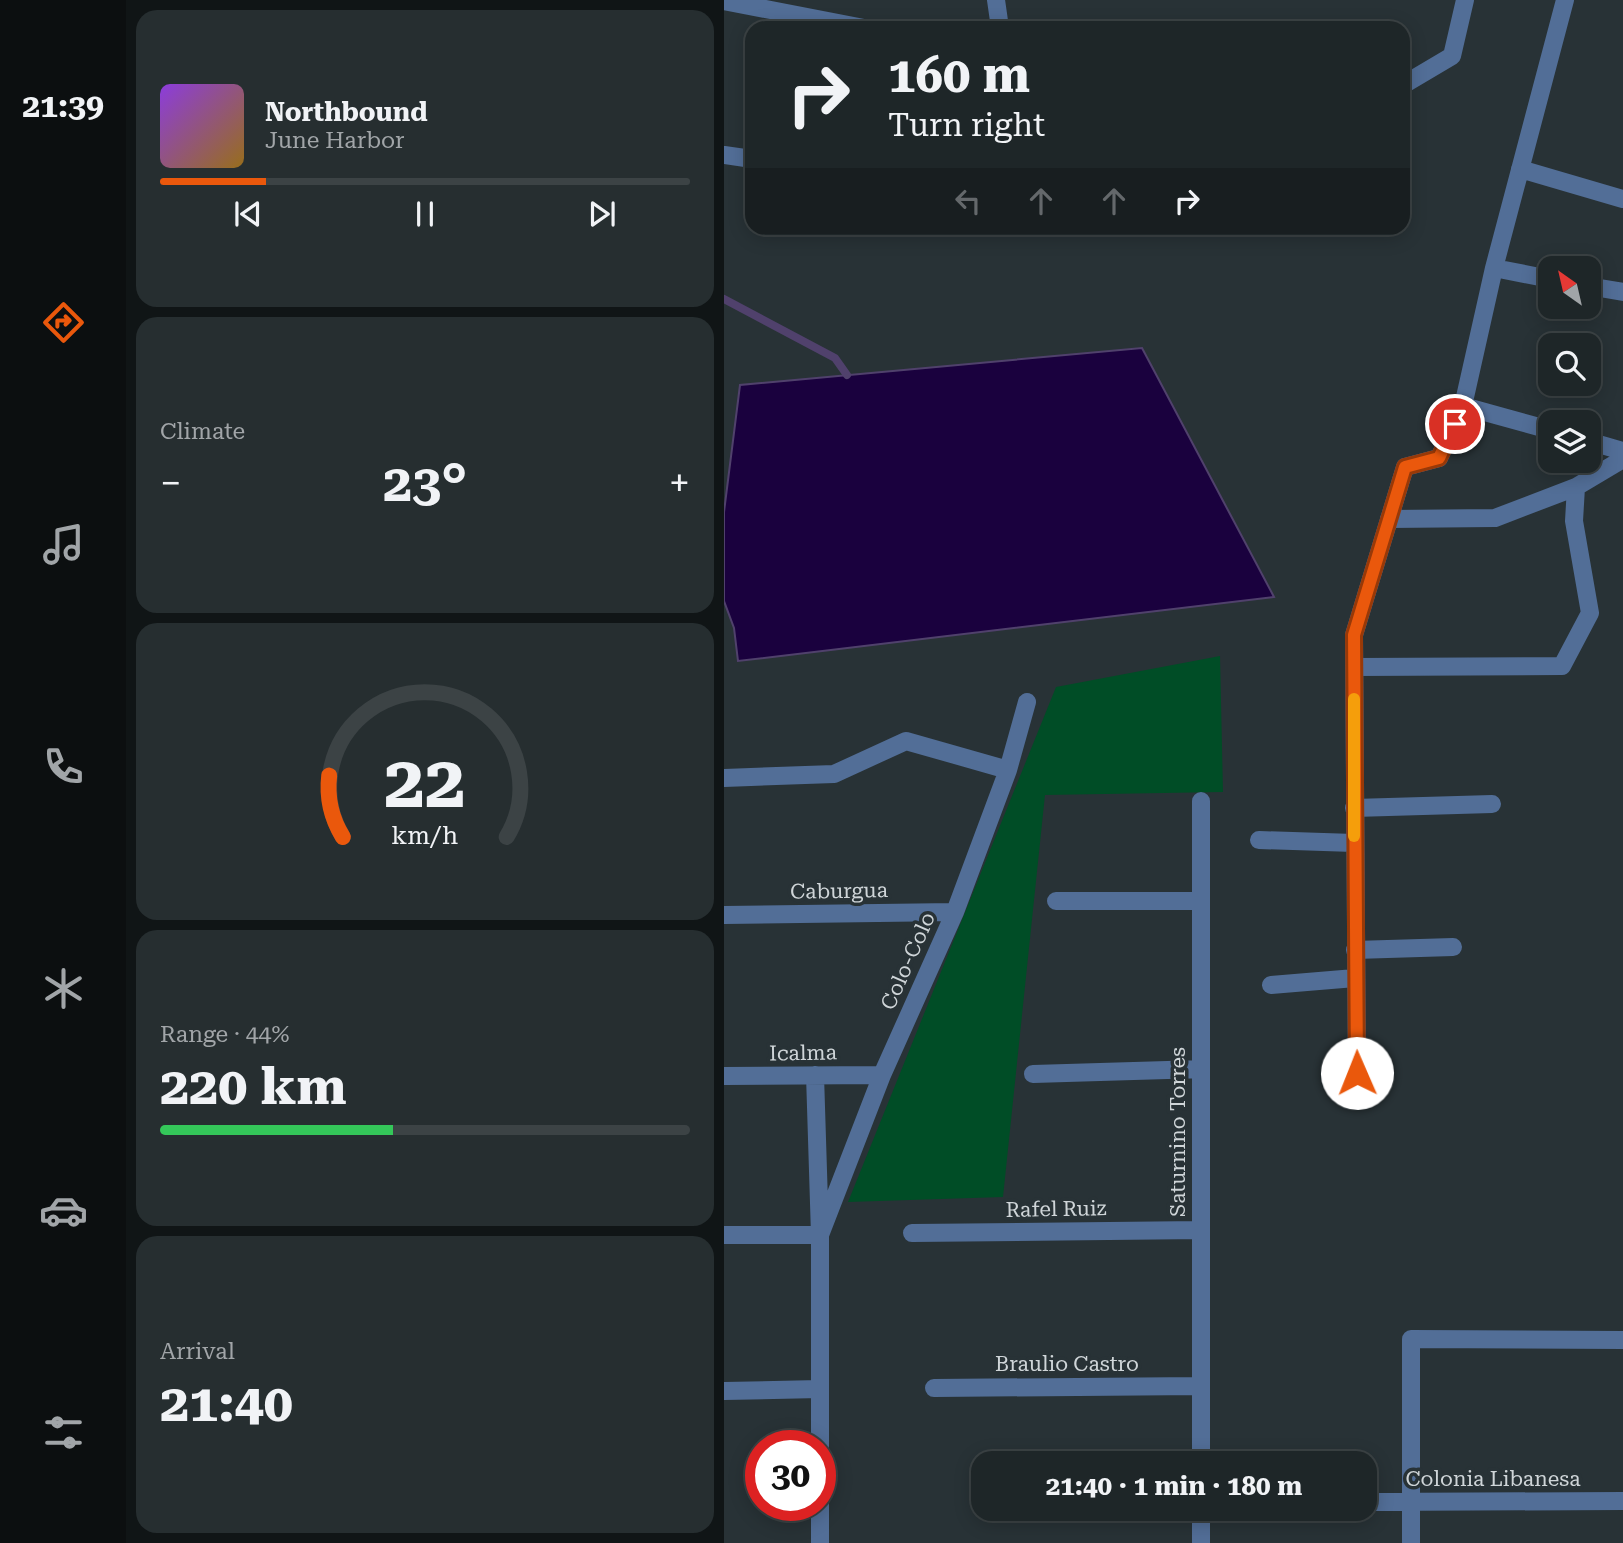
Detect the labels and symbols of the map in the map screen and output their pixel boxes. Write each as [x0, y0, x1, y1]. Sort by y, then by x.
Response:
north arrow [1538, 256, 1601, 318]
pin [1425, 394, 1485, 454]
street label: Caburgua [790, 878, 889, 904]
street label: Colo-Colo [876, 909, 940, 1013]
position arrow [1320, 1036, 1394, 1110]
street label: Icalma [769, 1040, 838, 1066]
street label: Saturnino Torres [1166, 1047, 1190, 1217]
street label: Rafel Ruiz [1005, 1196, 1107, 1222]
street label: Braulio Castro [995, 1352, 1139, 1376]
speed limit sign: 30 [745, 1430, 836, 1521]
street label: Colonia Libanesa [1405, 1467, 1581, 1491]

